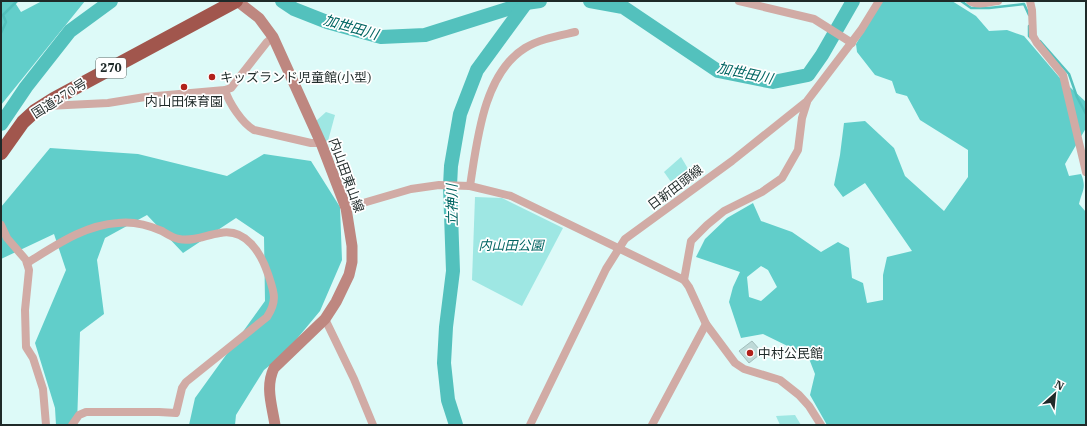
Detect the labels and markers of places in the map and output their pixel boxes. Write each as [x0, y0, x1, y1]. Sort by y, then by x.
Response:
place label: キッズランド児童館(小型) [220, 69, 372, 86]
marker: キッズランド児童館(小型) [207, 72, 217, 82]
marker: 内山田保育園 [179, 82, 189, 92]
place label: 内山田保育園 [145, 93, 223, 110]
place label: 中村公民館 [758, 345, 823, 362]
marker: 中村公民館 [745, 348, 755, 358]

